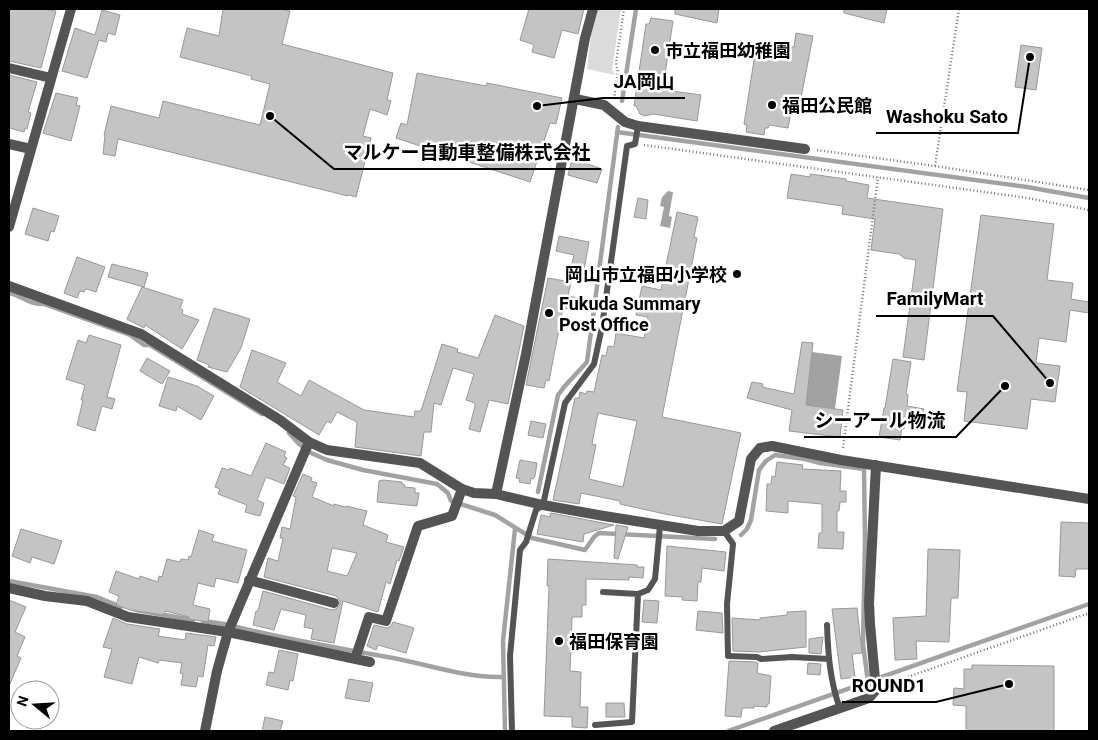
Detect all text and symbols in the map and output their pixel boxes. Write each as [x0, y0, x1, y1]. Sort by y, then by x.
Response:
place label: 市立福田幼稚園 [665, 40, 791, 61]
marker: 市立福田幼稚園 [649, 44, 661, 56]
callout: JA岡山 [603, 64, 685, 98]
text: JA岡山 [613, 70, 675, 93]
place label: 福田公民館 [782, 95, 872, 116]
marker: 福田公民館 [766, 99, 778, 111]
callout: Washoku Sato [876, 99, 1018, 133]
text: Washoku Sato [886, 105, 1008, 128]
callout: マルケー自動車整備株式会社 [334, 135, 601, 169]
text: マルケー自動車整備株式会社 [343, 141, 591, 164]
place label: 岡山市立福田小学校 [565, 264, 727, 285]
marker: 岡山市立福田小学校 [731, 268, 743, 280]
callout: FamilyMart [876, 282, 993, 316]
text: FamilyMart [886, 287, 984, 310]
place label: Fukuda Summary Post Office [559, 293, 701, 335]
marker: Fukuda Summary Post Office [543, 307, 555, 319]
callout: シーアール物流 [804, 403, 956, 437]
text: シーアール物流 [814, 409, 946, 432]
place label: 福田保育園 [569, 631, 659, 652]
marker: 福田保育園 [553, 635, 565, 647]
callout: ROUND1 [842, 668, 936, 702]
text: ROUND1 [852, 674, 926, 697]
north arrow [10, 680, 60, 730]
text: N [13, 694, 32, 708]

